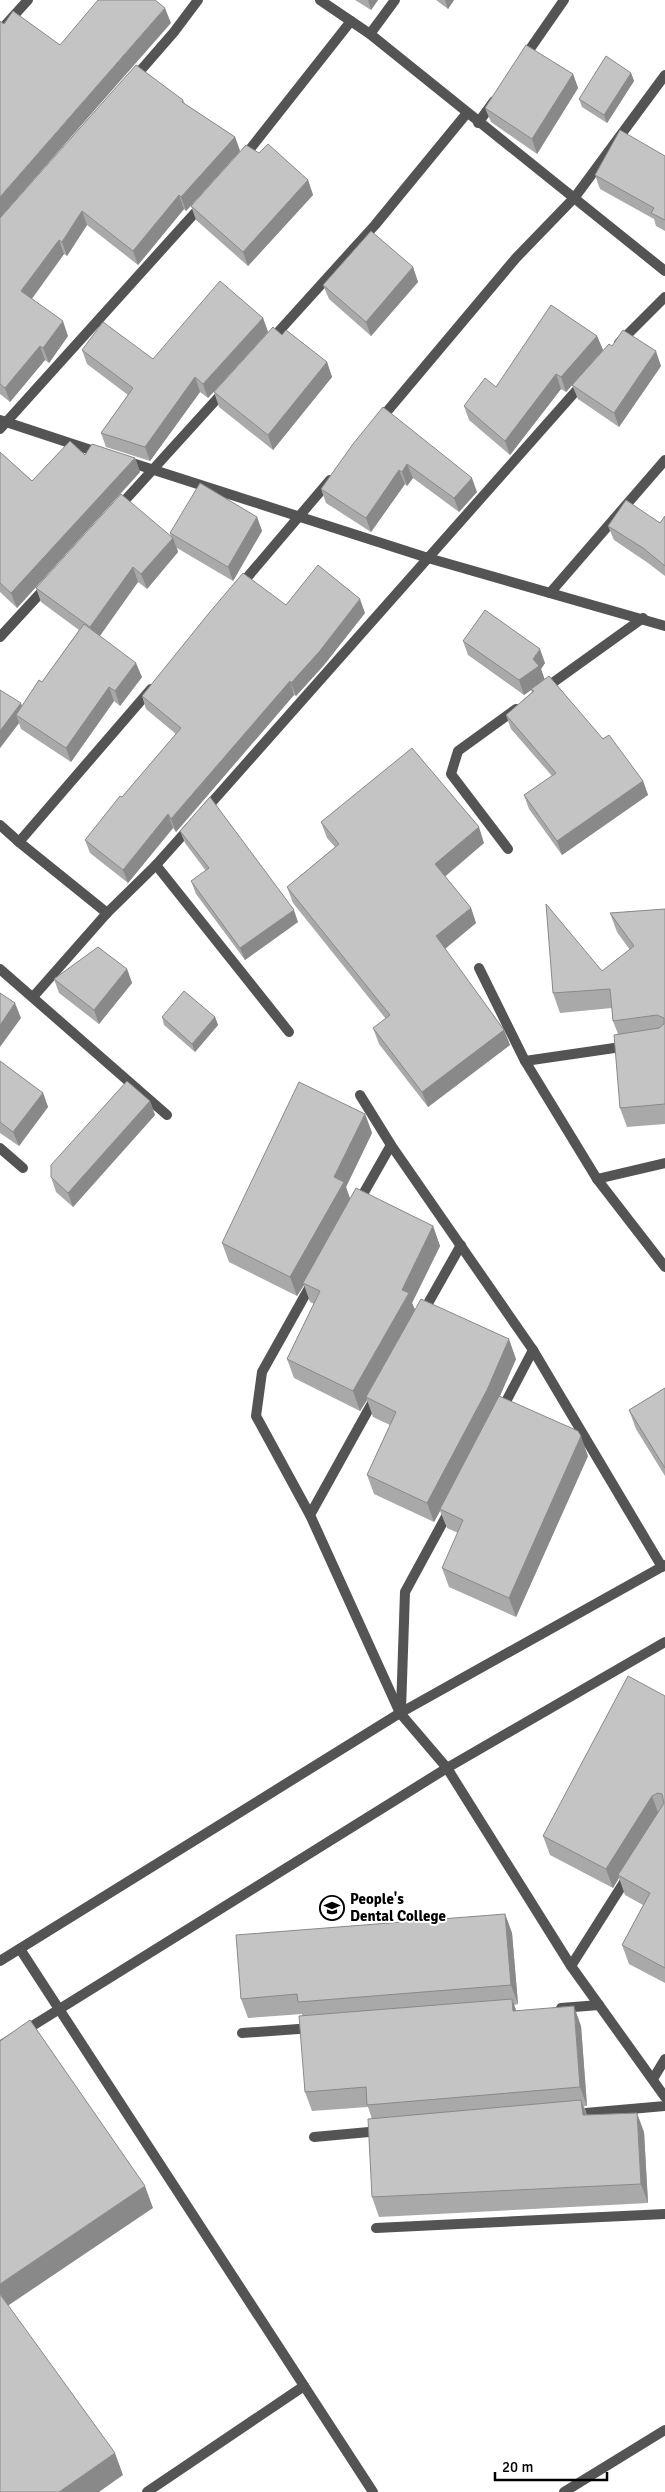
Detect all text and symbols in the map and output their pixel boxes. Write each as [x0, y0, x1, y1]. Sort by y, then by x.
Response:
place label: People's Dental College [350, 1890, 446, 1925]
school or university icon: People's Dental College [319, 1895, 345, 1921]
scale bar [495, 2450, 608, 2482]
text: 20 m [502, 2458, 533, 2476]

